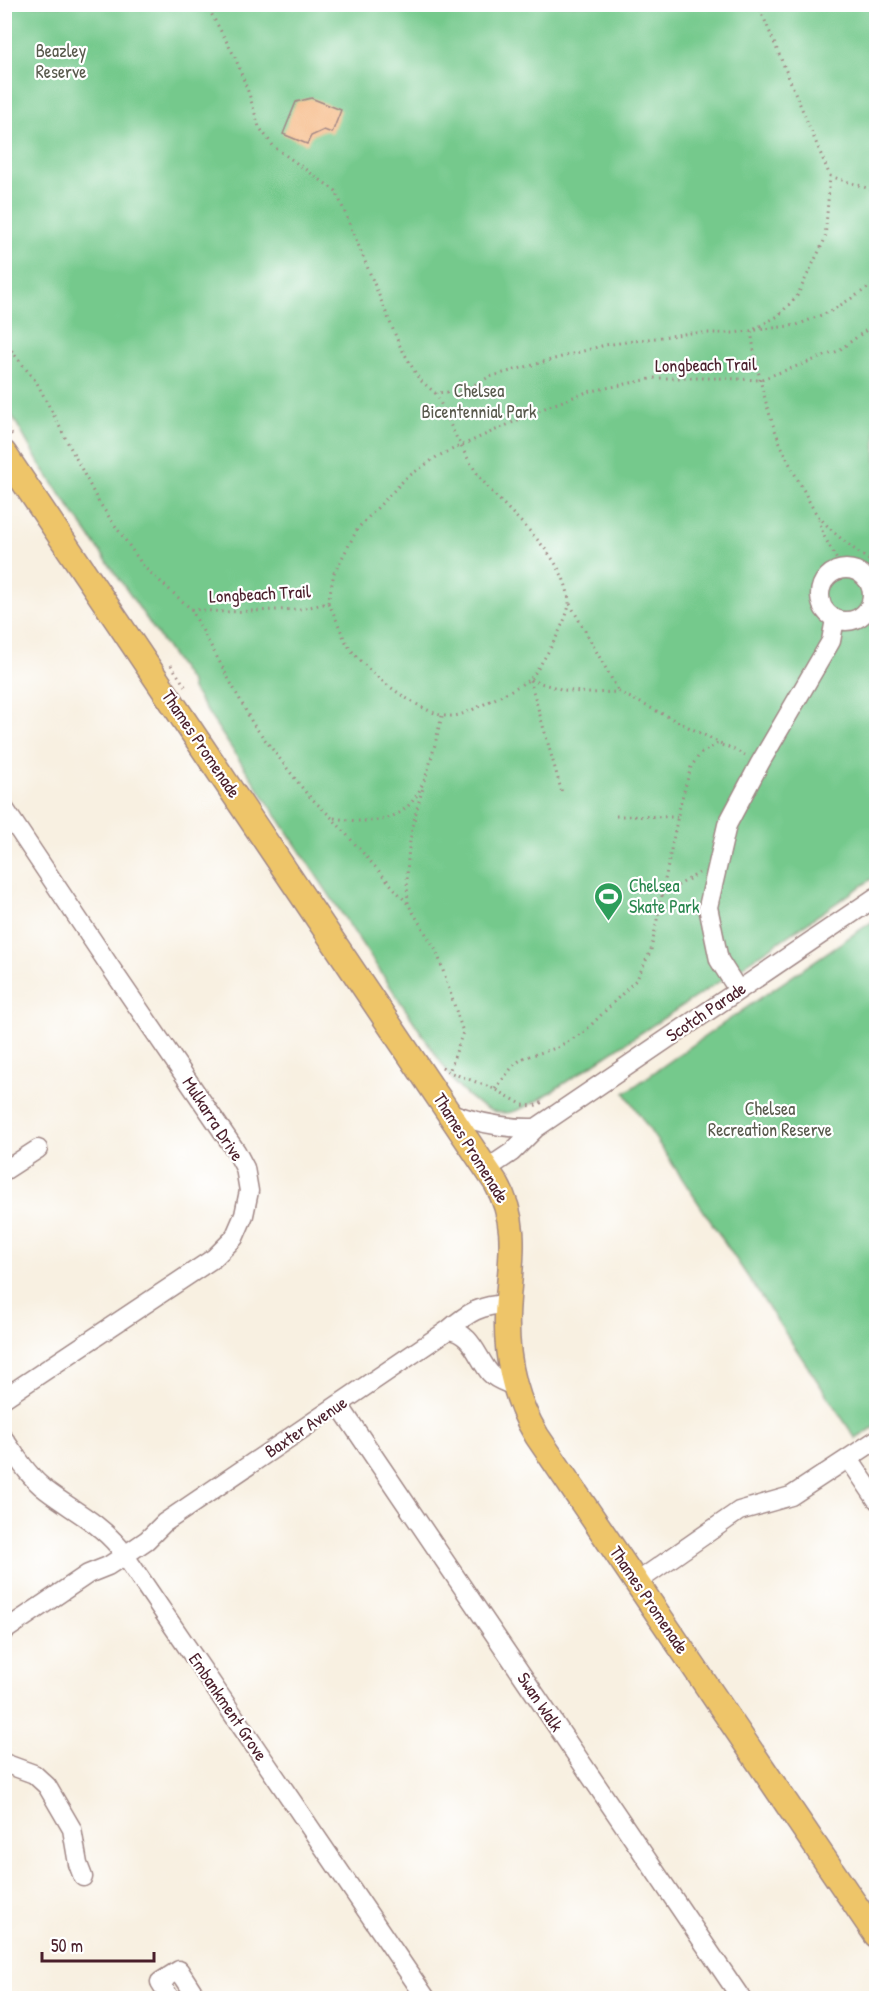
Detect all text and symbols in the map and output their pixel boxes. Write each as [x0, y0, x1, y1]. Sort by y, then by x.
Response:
park label: Beazley Reserve [36, 38, 87, 84]
street label: Longbeach Trail [655, 351, 757, 378]
park label: Chelsea Bicentennial Park [421, 378, 537, 424]
street label: Longbeach Trail [209, 578, 312, 609]
street label: Thames Promenade [156, 685, 247, 803]
place label: Chelsea Skate Park [629, 873, 700, 919]
sports icon: Chelsea Skate Park [592, 880, 624, 922]
street label: Scotch Parade [661, 976, 751, 1047]
street label: Mulkarra Drive [177, 1072, 250, 1166]
street label: Thames Promenade [428, 1088, 515, 1207]
park label: Chelsea Recreation Reserve [708, 1096, 832, 1142]
street label: Baxter Avenue [260, 1390, 352, 1463]
street label: Thames Promenade [604, 1541, 695, 1659]
street label: Embankment Grove [183, 1648, 274, 1766]
street label: Swan Walk [512, 1667, 570, 1737]
scale bar [42, 1925, 154, 1963]
text: 50 m [51, 1933, 83, 1958]

